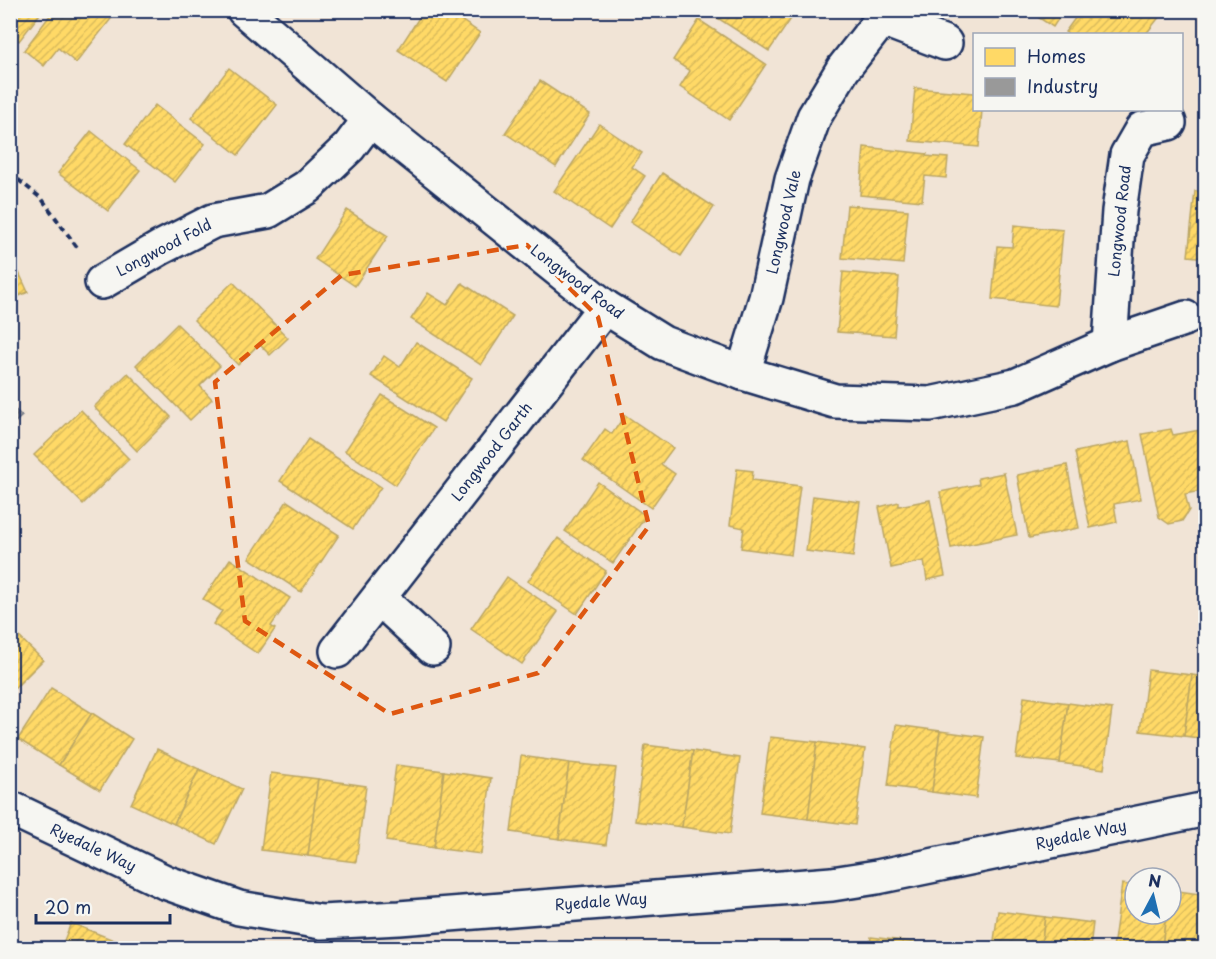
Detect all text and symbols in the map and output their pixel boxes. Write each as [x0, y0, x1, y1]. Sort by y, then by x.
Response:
legend [973, 33, 1183, 111]
text: Homes [1027, 42, 1085, 69]
text: Industry [1027, 72, 1098, 99]
street label: Longwood Road [1101, 164, 1136, 278]
street label: Longwood Vale [759, 167, 806, 276]
street label: Longwood Fold [111, 212, 215, 282]
street label: Longwood Road [526, 238, 630, 324]
street label: Longwood Garth [445, 397, 537, 506]
street label: Ryedale Way [1033, 813, 1128, 854]
street label: Ryedale Way [47, 817, 141, 877]
north arrow [1123, 866, 1183, 926]
text: N [1147, 867, 1163, 893]
street label: Ryedale Way [554, 886, 648, 915]
scale bar [36, 887, 170, 925]
text: 20 m [45, 893, 91, 920]

